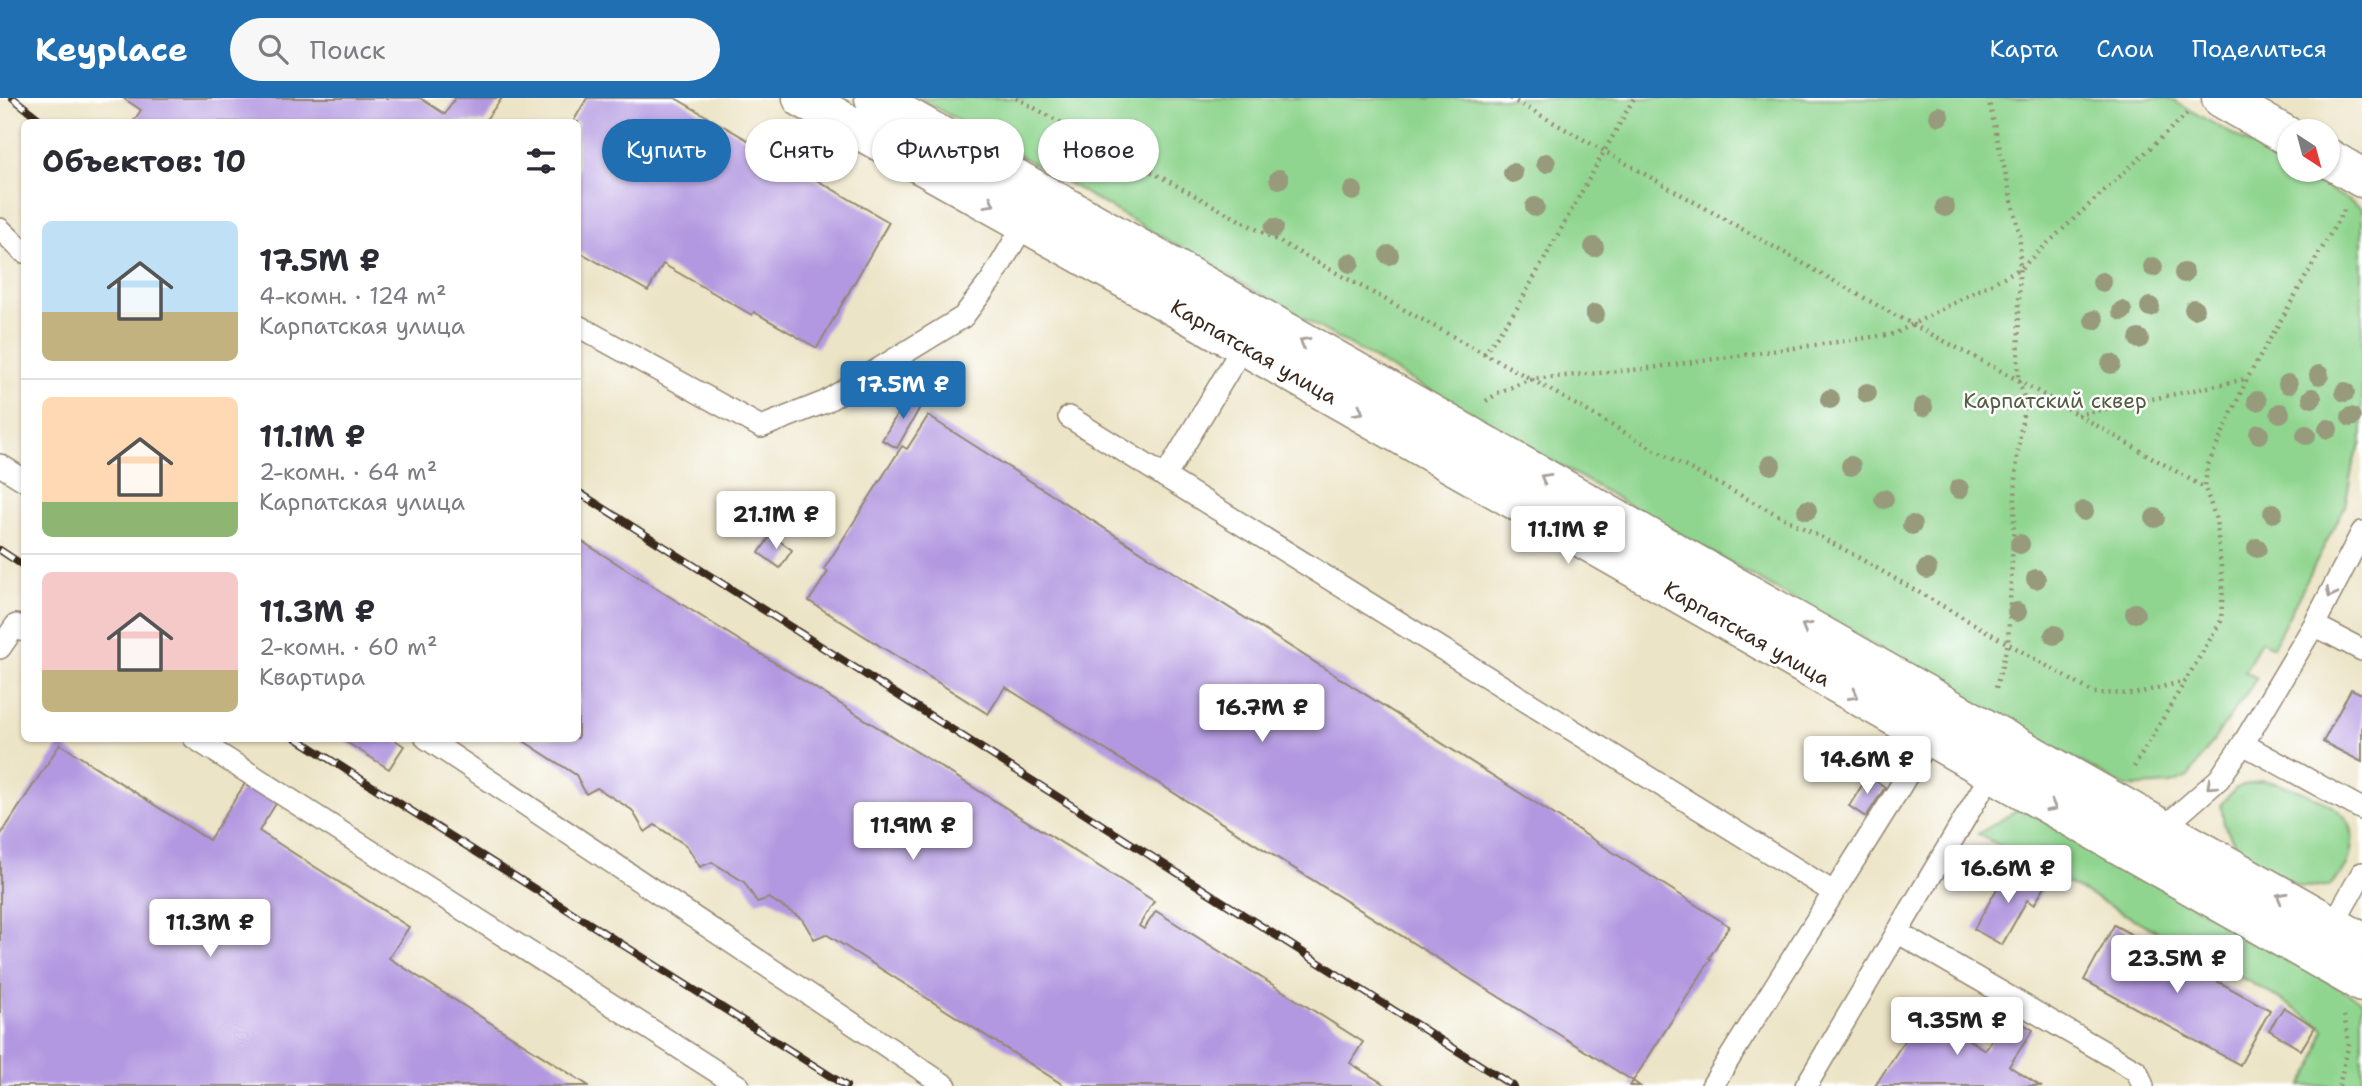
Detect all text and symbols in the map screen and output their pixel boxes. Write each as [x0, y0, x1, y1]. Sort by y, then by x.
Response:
search box [230, 18, 720, 81]
text: Keyplace [35, 27, 188, 72]
icon: search [254, 30, 292, 68]
text: Поиск [310, 32, 386, 67]
text: Карта [1990, 33, 2058, 65]
text: Слои [2096, 33, 2154, 65]
text: Поделиться [2192, 33, 2327, 65]
chip: Купить [602, 119, 731, 182]
chip: Снять [745, 119, 858, 182]
chip: Фильтры [872, 119, 1024, 182]
chip: Новое [1038, 119, 1159, 182]
north arrow [2277, 119, 2340, 182]
map controls [2277, 119, 2340, 182]
text: Объектов: 10 [42, 141, 246, 182]
icon: filters [522, 142, 560, 180]
one-way arrow [983, 195, 995, 208]
text: 17.5M ₽ [259, 240, 380, 281]
icon: home [98, 249, 182, 333]
text: 4-комн. · 124 m² [259, 281, 447, 311]
street label: Карпатская улица [1166, 293, 1342, 411]
text: Карпатская улица [259, 311, 465, 341]
one-way arrow [1299, 337, 1311, 350]
pin: 17.5M ₽ [838, 362, 968, 421]
text: 17.5M ₽ [857, 369, 949, 399]
park label: Карпатский сквер [1963, 387, 2147, 415]
one-way arrow [1351, 403, 1364, 416]
text: 11.1M ₽ [259, 416, 366, 457]
icon: home [98, 425, 182, 509]
text: 2-комн. · 64 m² [259, 457, 437, 487]
one-way arrow [1539, 473, 1552, 486]
text: Карпатская улица [259, 487, 465, 517]
pin: 21.1M ₽ [711, 491, 841, 551]
text: 21.1M ₽ [732, 499, 820, 529]
pin: 11.1M ₽ [1503, 506, 1633, 566]
text: 11.1M ₽ [1527, 514, 1609, 544]
street label: Карпатская улица [1659, 575, 1835, 693]
one-way arrow [2325, 586, 2339, 598]
text: 11.3M ₽ [259, 591, 376, 632]
icon: home [98, 600, 182, 684]
one-way arrow [1801, 622, 1814, 635]
text: 2-комн. · 60 m² [259, 632, 437, 662]
text: Квартира [259, 662, 365, 692]
pin: 16.7M ₽ [1197, 684, 1327, 744]
one-way arrow [1846, 687, 1859, 700]
text: 16.7M ₽ [1215, 692, 1309, 722]
pin: 14.6M ₽ [1802, 736, 1932, 796]
text: 14.6M ₽ [1820, 744, 1914, 774]
one-way arrow [2206, 777, 2219, 789]
one-way arrow [2044, 799, 2057, 812]
pin: 11.9M ₽ [848, 802, 978, 862]
text: 11.9M ₽ [870, 810, 956, 840]
pin: 16.6M ₽ [1943, 846, 2073, 905]
text: 16.6M ₽ [1960, 853, 2056, 883]
one-way arrow [2276, 892, 2288, 905]
pin: 11.3M ₽ [145, 900, 275, 959]
text: 11.3M ₽ [165, 907, 255, 937]
pin: 23.5M ₽ [2112, 936, 2242, 995]
text: 23.5M ₽ [2127, 943, 2227, 973]
pin: 9.35M ₽ [1892, 998, 2022, 1057]
text: 9.35M ₽ [1907, 1005, 2007, 1035]

